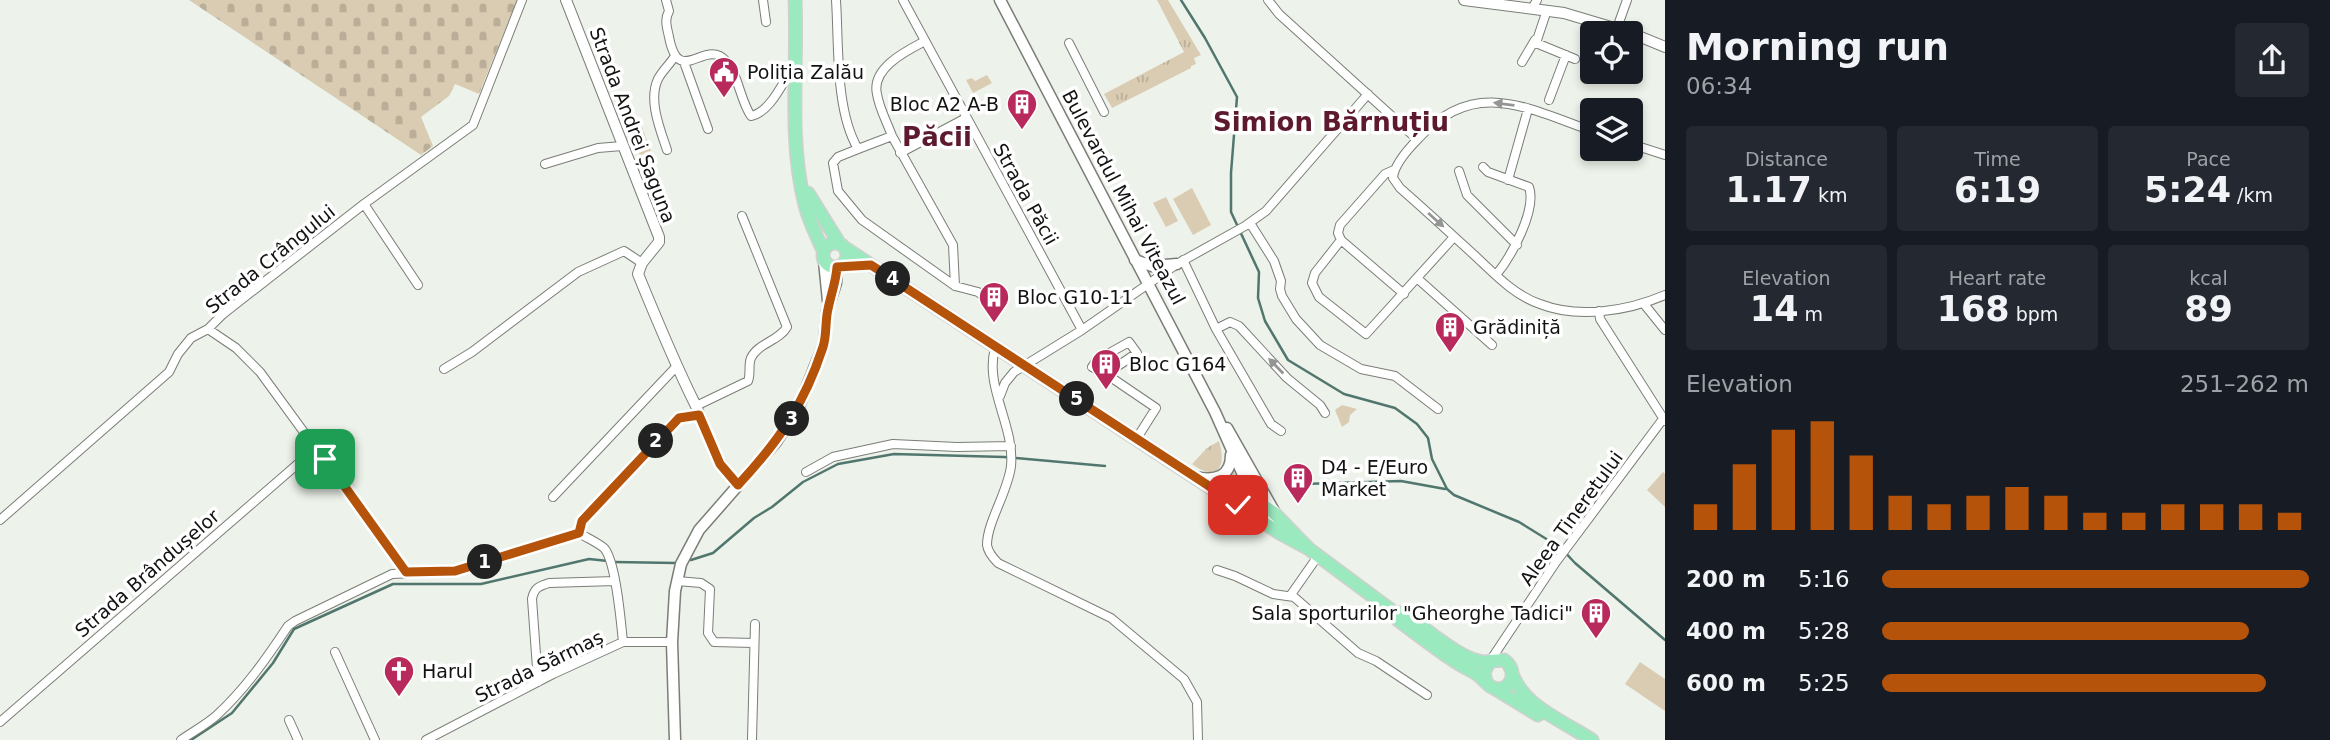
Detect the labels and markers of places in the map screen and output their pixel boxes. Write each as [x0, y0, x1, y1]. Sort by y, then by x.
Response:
public building icon: Poliția Zalău [707, 55, 741, 99]
place label: Poliția Zalău [747, 61, 864, 84]
building icon: Bloc A2 A-B [1005, 87, 1039, 131]
place label: Bloc A2 A-B [890, 93, 999, 115]
pin: 4 [876, 262, 910, 296]
building icon: Bloc G10-11 [977, 280, 1011, 324]
place label: Bloc G10-11 [1017, 286, 1133, 308]
building icon: Grădiniță [1433, 310, 1467, 354]
place label: Grădiniță [1473, 316, 1561, 339]
building icon: Bloc G164 [1089, 347, 1123, 391]
place label: Bloc G164 [1129, 353, 1226, 375]
pin: 5 [1060, 382, 1094, 416]
pin: 3 [774, 402, 810, 436]
pin: 2 [638, 424, 674, 458]
pin [295, 429, 355, 489]
place label: D4 - E/Euro Market [1321, 456, 1428, 500]
building icon: D4 - E/Euro Market [1281, 461, 1315, 505]
pin [1208, 475, 1268, 535]
pin: 1 [468, 544, 503, 580]
building icon: Sala sporturilor "Gheorghe Tadici" [1579, 596, 1613, 640]
place label: Sala sporturilor "Gheorghe Tadici" [1252, 602, 1573, 624]
church icon: Harul [382, 654, 416, 698]
place label: Harul [422, 660, 473, 682]

